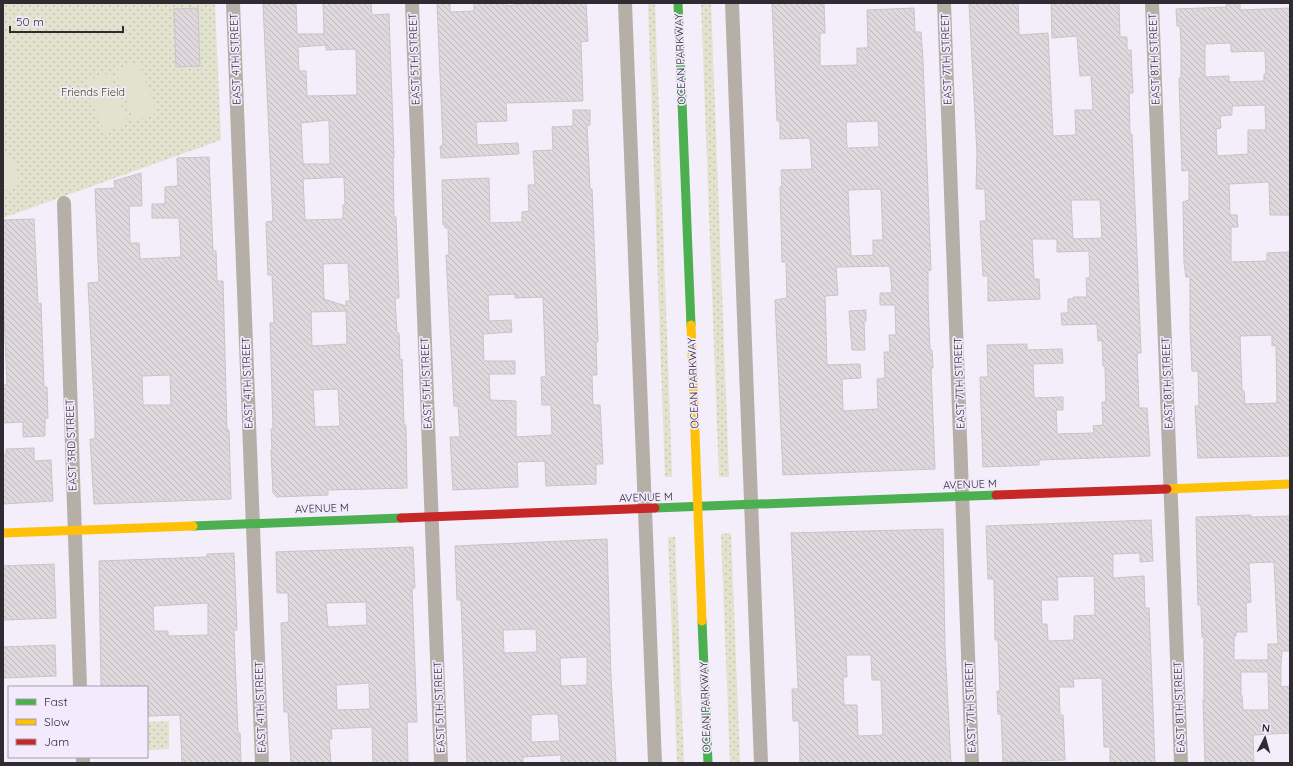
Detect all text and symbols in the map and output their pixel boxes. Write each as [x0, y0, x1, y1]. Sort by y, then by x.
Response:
scale bar [10, 8, 123, 34]
street label: EAST 4TH STREET [226, 12, 244, 105]
street label: EAST 5TH STREET [405, 12, 423, 105]
street label: EAST 8TH STREET [1145, 12, 1163, 105]
street label: OCEAN PARKWAY [671, 13, 689, 105]
street label: EAST 7TH STREET [937, 13, 955, 105]
text: 50 m [16, 14, 44, 29]
park label: Friends Field [61, 85, 125, 99]
street label: EAST 4TH STREET [238, 336, 256, 429]
street label: EAST 5TH STREET [417, 336, 435, 429]
street label: EAST 8TH STREET [1158, 336, 1176, 429]
street label: OCEAN PARKWAY [684, 337, 702, 429]
street label: EAST 7TH STREET [950, 337, 968, 429]
street label: EAST 3RD STREET [62, 398, 80, 492]
street label: AVENUE M [943, 476, 997, 492]
street label: AVENUE M [619, 489, 673, 505]
street label: AVENUE M [295, 500, 349, 516]
street label: EAST 4TH STREET [251, 660, 269, 753]
street label: EAST 5TH STREET [430, 660, 448, 753]
street label: EAST 8TH STREET [1170, 660, 1188, 753]
street label: OCEAN PARKWAY [696, 661, 714, 753]
street label: EAST 7TH STREET [961, 661, 979, 753]
legend [8, 686, 148, 758]
text: Fast [44, 694, 68, 709]
text: Slow [44, 714, 70, 729]
north arrow [1245, 718, 1285, 758]
text: N [1261, 721, 1271, 735]
text: Jam [44, 734, 69, 749]

